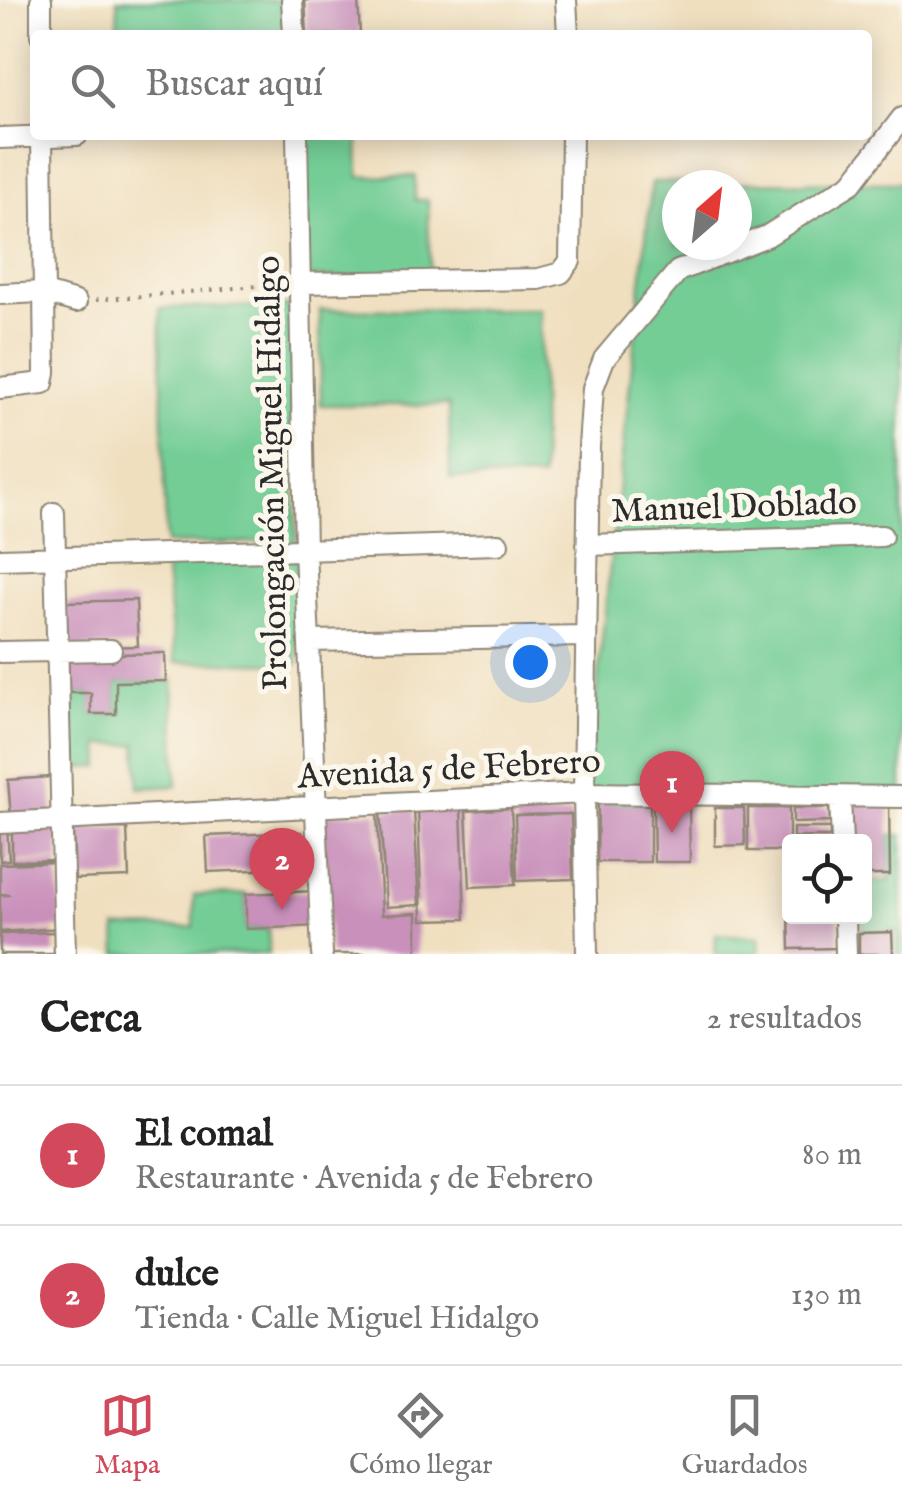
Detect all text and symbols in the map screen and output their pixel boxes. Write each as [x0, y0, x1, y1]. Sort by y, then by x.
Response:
search box [30, 30, 872, 140]
icon: search [65, 58, 120, 113]
text: Buscar aquí [145, 61, 323, 109]
north arrow [662, 170, 752, 260]
street label: Prolongación Miguel Hidalgo [247, 255, 299, 691]
street label: Manuel Doblado [610, 481, 858, 535]
your location [505, 637, 556, 688]
street label: Avenida 5 de Febrero [295, 740, 602, 800]
pin: 1 [640, 750, 704, 833]
pin: 2 [250, 828, 314, 910]
map controls [782, 834, 872, 924]
button: locate [782, 834, 872, 924]
text: Cerca [40, 993, 141, 1046]
text: 2 resultados [707, 999, 862, 1040]
text: El comal [135, 1111, 273, 1159]
text: 1 [67, 1135, 78, 1176]
text: 80 m [802, 1135, 862, 1176]
text: Restaurante · Avenida 5 de Febrero [135, 1159, 593, 1200]
text: dulce [135, 1251, 219, 1299]
text: 2 [65, 1275, 80, 1316]
text: 130 m [791, 1275, 862, 1316]
text: Tienda · Calle Miguel Hidalgo [135, 1299, 539, 1340]
tab: Mapa [94, 1388, 160, 1483]
tab: Cómo llegar [349, 1388, 493, 1483]
tab: Guardados [681, 1388, 808, 1483]

